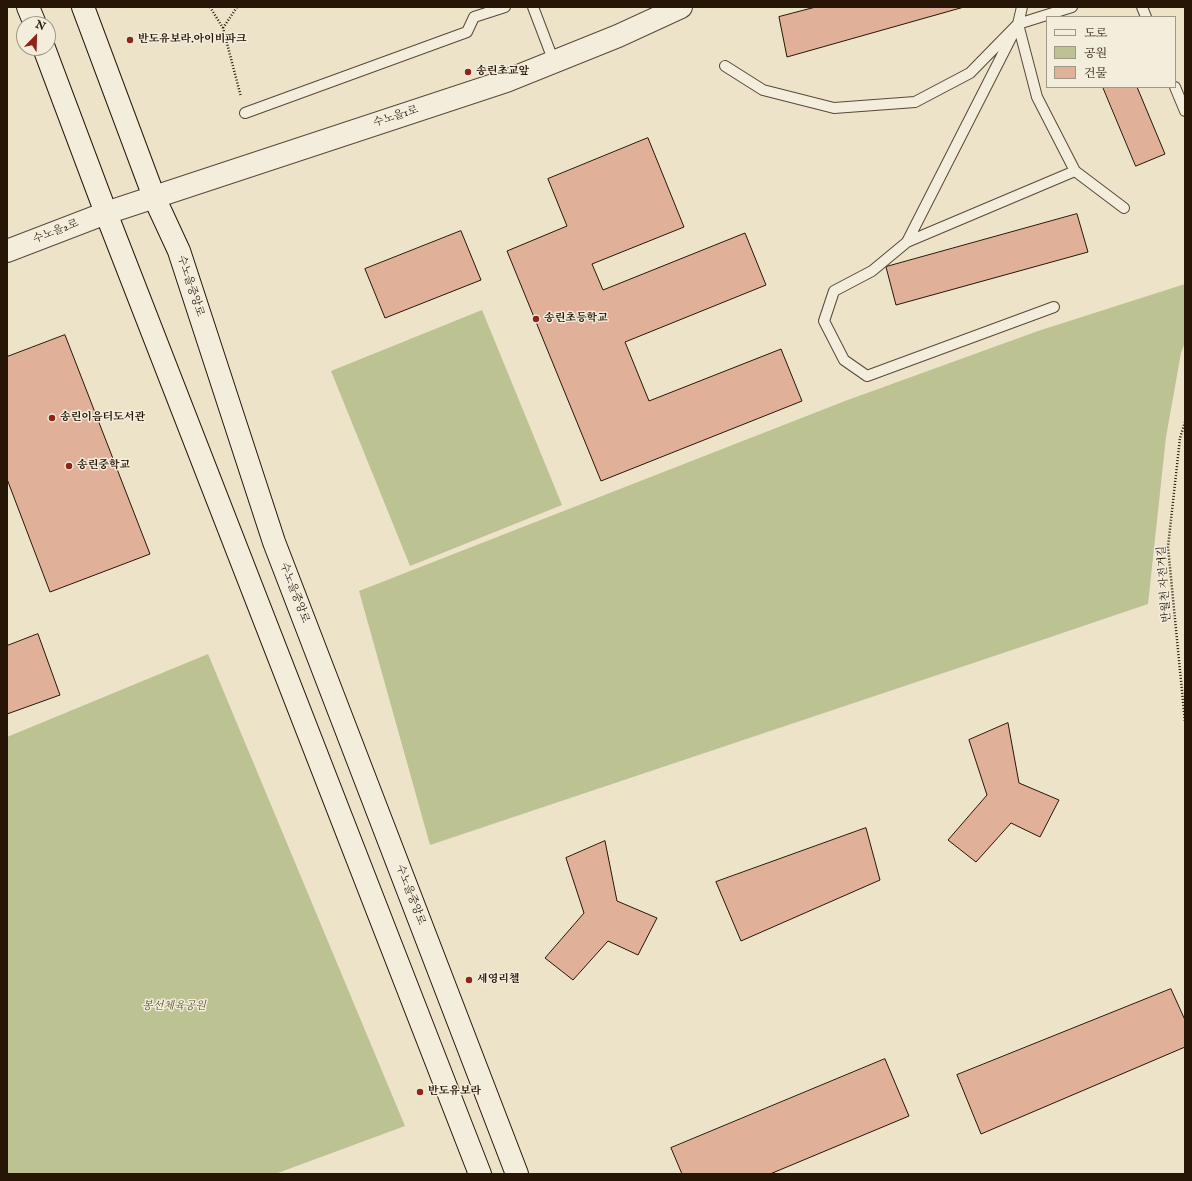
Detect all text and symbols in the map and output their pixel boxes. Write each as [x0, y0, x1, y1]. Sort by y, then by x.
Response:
north arrow [16, 16, 56, 56]
legend [1046, 16, 1176, 88]
text: N [33, 18, 47, 34]
text: 도로 [1084, 26, 1107, 41]
place label: 반도유보라.아이비파크 [138, 33, 247, 47]
marker: 반도유보라.아이비파크 [125, 35, 135, 45]
text: 공원 [1084, 46, 1107, 61]
place label: 송린초교앞 [476, 65, 529, 79]
text: 건물 [1084, 66, 1107, 81]
marker: 송린초교앞 [463, 67, 473, 77]
street label: 수노을1로 [372, 104, 420, 130]
street label: 수노을2로 [31, 217, 81, 247]
street label: 수노을중앙로 [174, 254, 206, 318]
place label: 송린초등학교 [544, 312, 608, 326]
marker: 송린초등학교 [531, 314, 541, 324]
place label: 송린이음터도서관 [60, 411, 145, 425]
marker: 송린이음터도서관 [47, 413, 57, 423]
place label: 송린중학교 [77, 459, 130, 473]
marker: 송린중학교 [64, 461, 74, 471]
street label: 반월천 자전거길 [1156, 545, 1174, 623]
street label: 수노을중앙로 [276, 561, 312, 625]
street label: 수노을중앙로 [392, 863, 428, 927]
place label: 세영리첼 [477, 973, 520, 987]
marker: 세영리첼 [464, 975, 474, 985]
park label: 봉선체육공원 [142, 1000, 206, 1014]
place label: 반도유보라 [428, 1085, 481, 1099]
marker: 반도유보라 [415, 1087, 425, 1097]

